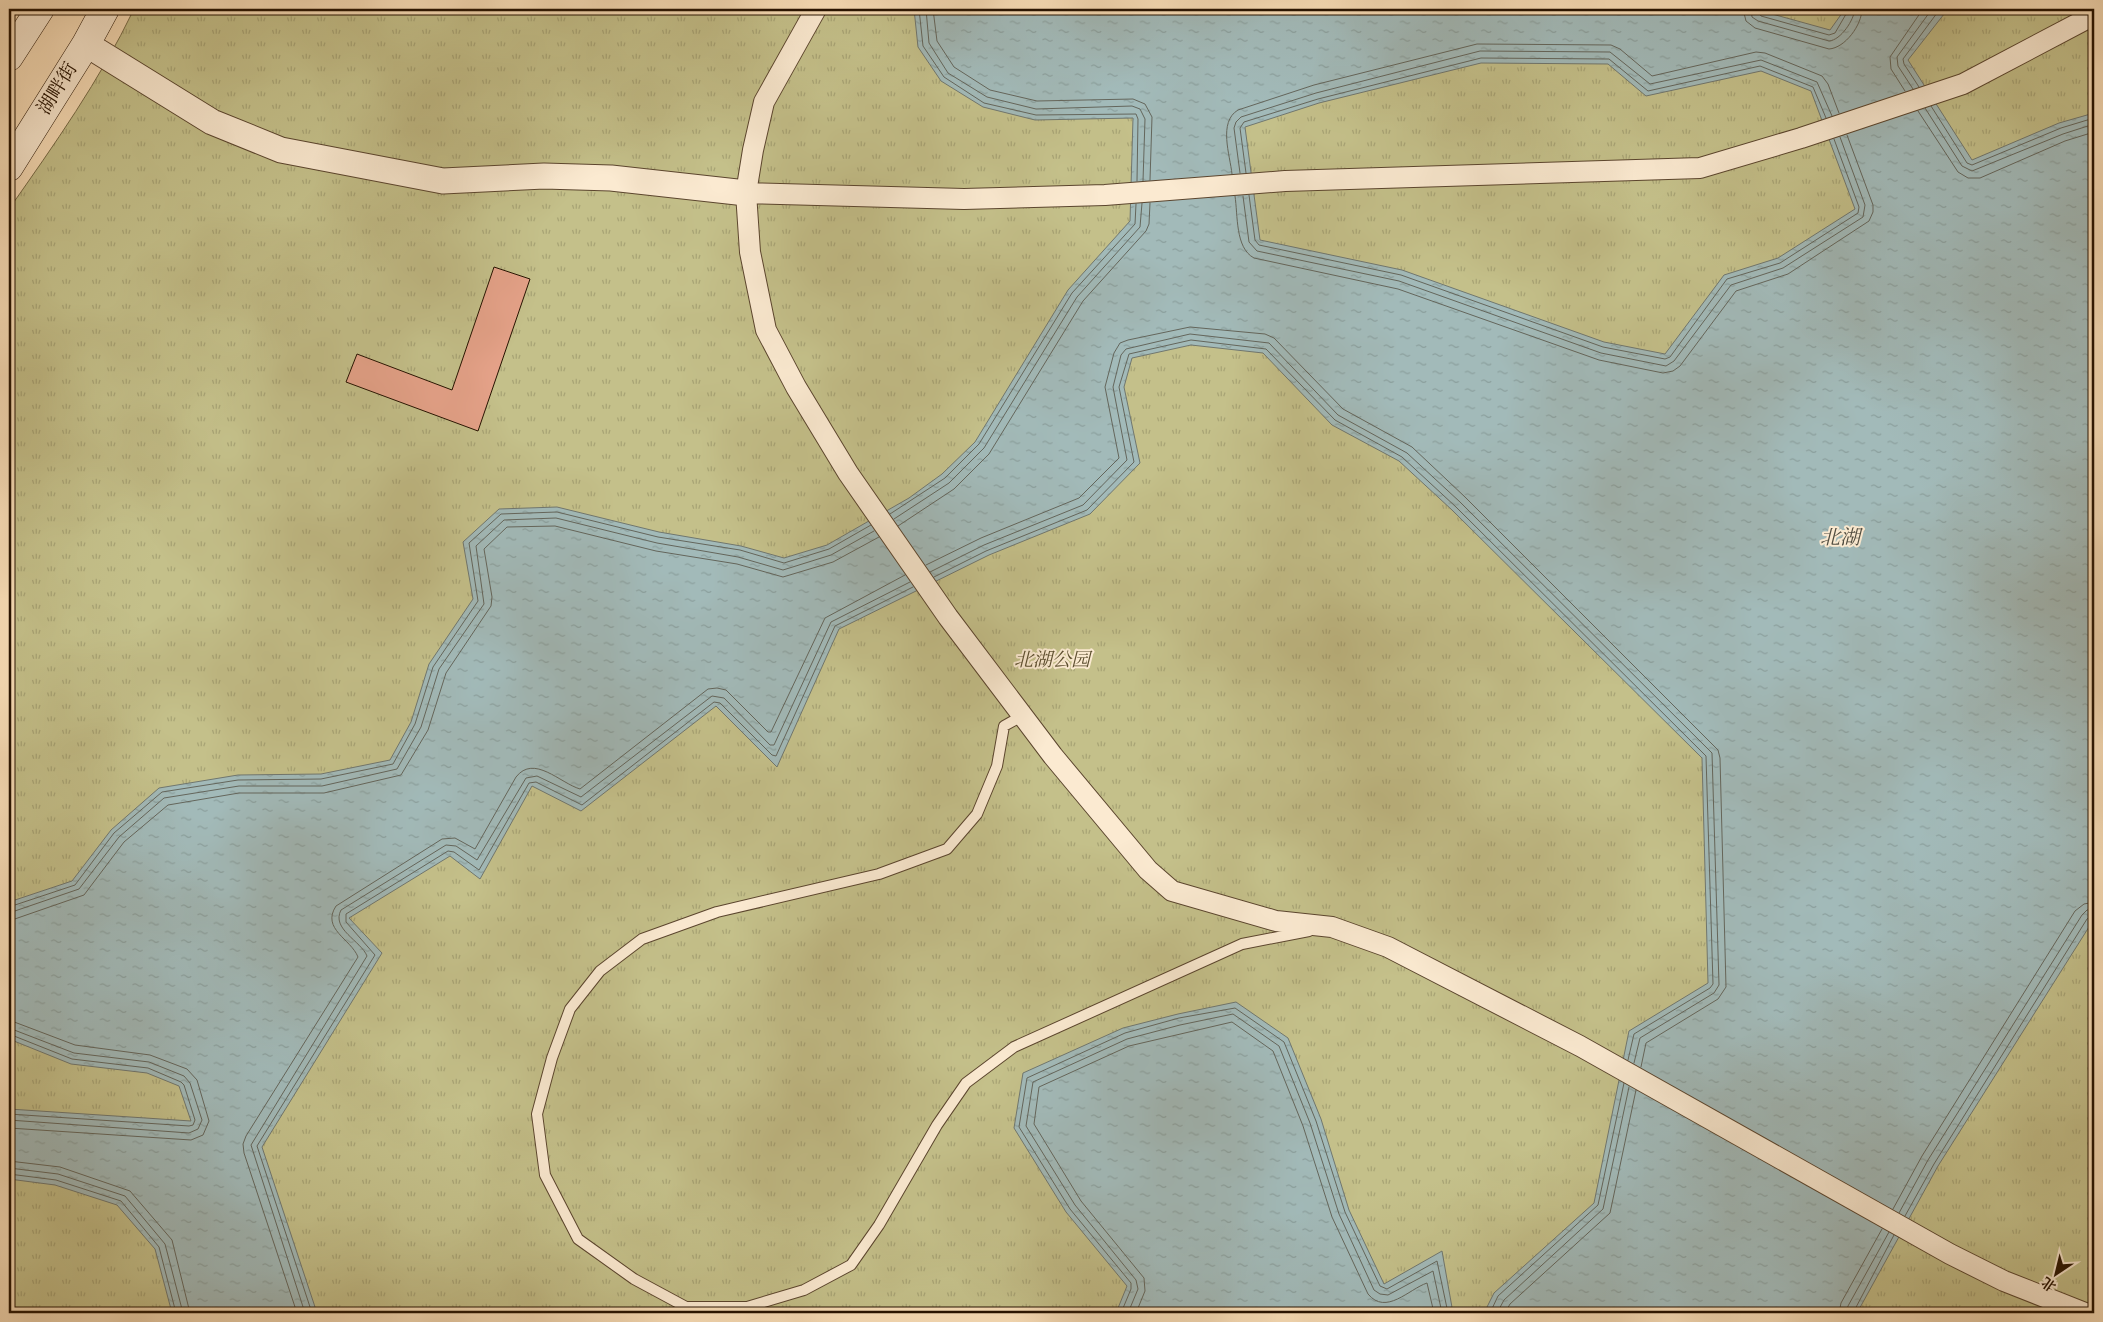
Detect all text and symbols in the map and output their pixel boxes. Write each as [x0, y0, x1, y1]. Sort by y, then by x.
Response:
street label: 湖畔街 [33, 58, 83, 120]
water label: 北湖 [1820, 526, 1863, 551]
park label: 北湖公园 [1014, 649, 1093, 673]
north arrow [2030, 1250, 2080, 1300]
text: 北 [2038, 1272, 2060, 1295]

